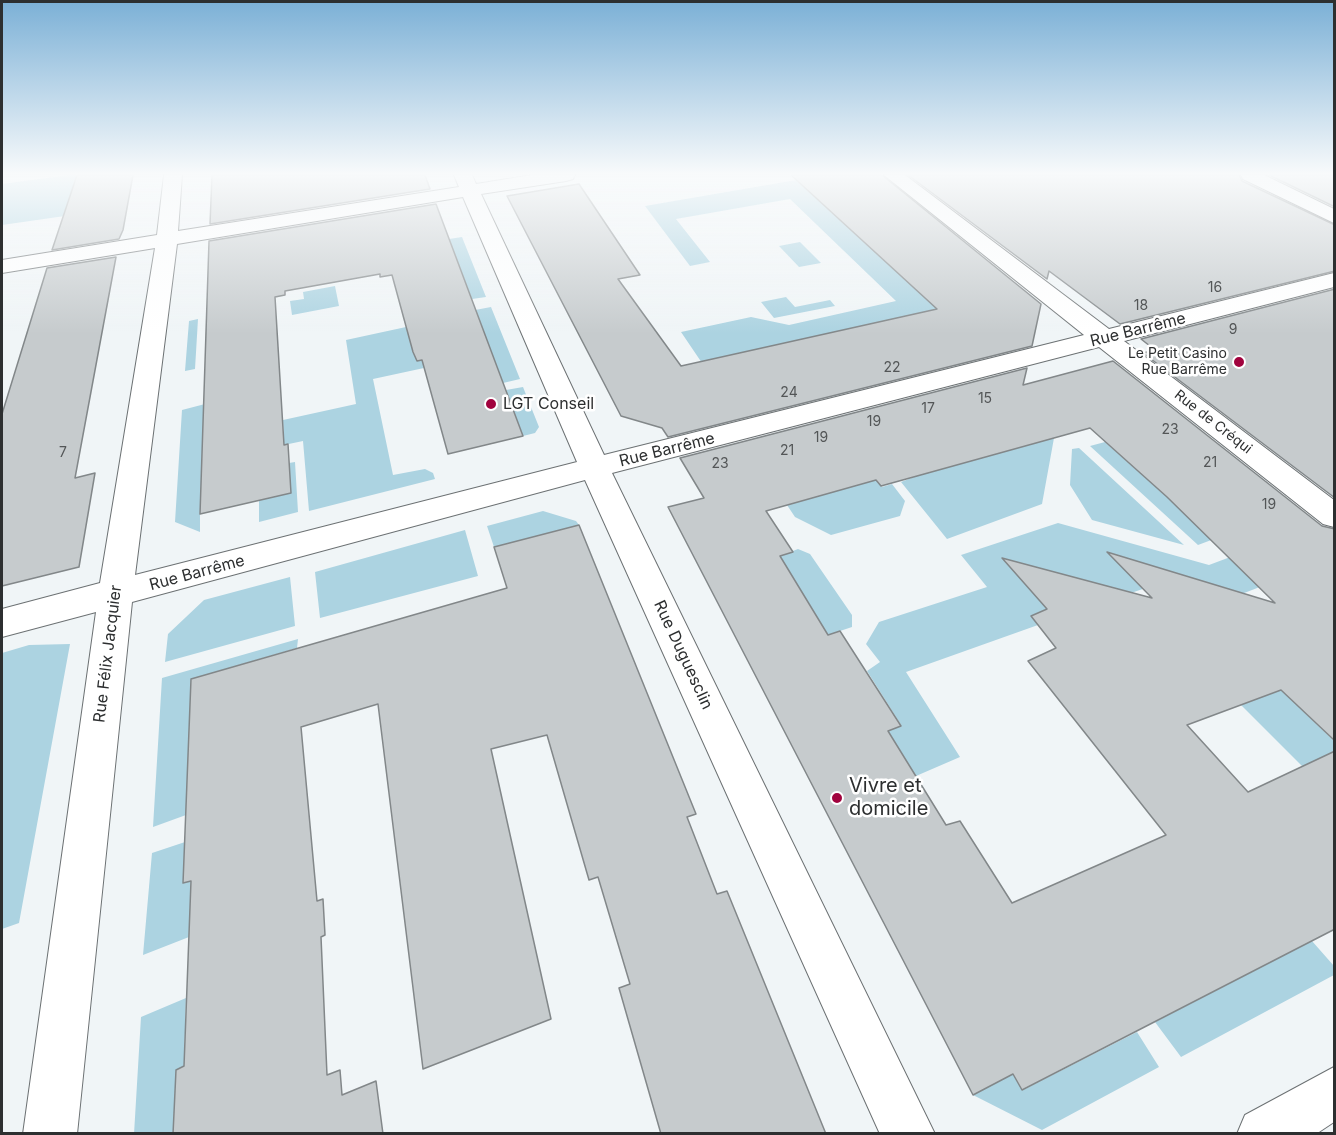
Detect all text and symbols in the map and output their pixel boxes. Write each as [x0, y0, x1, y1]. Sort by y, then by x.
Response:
house number: 16 [1208, 280, 1222, 296]
house number: 18 [1134, 298, 1148, 314]
street label: Rue Barrême [1088, 309, 1188, 351]
house number: 9 [1229, 322, 1237, 338]
place label: Le Petit Casino Rue Barrême [1128, 346, 1227, 378]
marker: Le Petit Casino Rue Barrême [1232, 355, 1246, 369]
house number: 22 [883, 360, 901, 376]
house number: 24 [780, 385, 798, 401]
street label: Rue de Créqui [1171, 387, 1255, 457]
house number: 15 [978, 391, 992, 407]
place label: LGT Conseil [503, 394, 594, 414]
marker: LGT Conseil [484, 397, 498, 411]
house number: 17 [921, 401, 935, 417]
house number: 19 [867, 414, 881, 430]
house number: 23 [1161, 422, 1179, 438]
street label: Rue Barrême [617, 429, 717, 471]
house number: 19 [814, 430, 828, 446]
house number: 21 [780, 443, 794, 459]
house number: 7 [59, 445, 67, 461]
house number: 21 [1203, 455, 1217, 471]
house number: 23 [711, 456, 729, 472]
house number: 19 [1262, 497, 1276, 513]
street label: Rue Barrême [147, 551, 247, 595]
street label: Rue Félix Jacquier [90, 584, 126, 724]
street label: Rue Duguesclin [649, 597, 717, 713]
place label: Vivre et domicile [849, 774, 928, 821]
marker: Vivre et domicile [830, 791, 844, 805]

